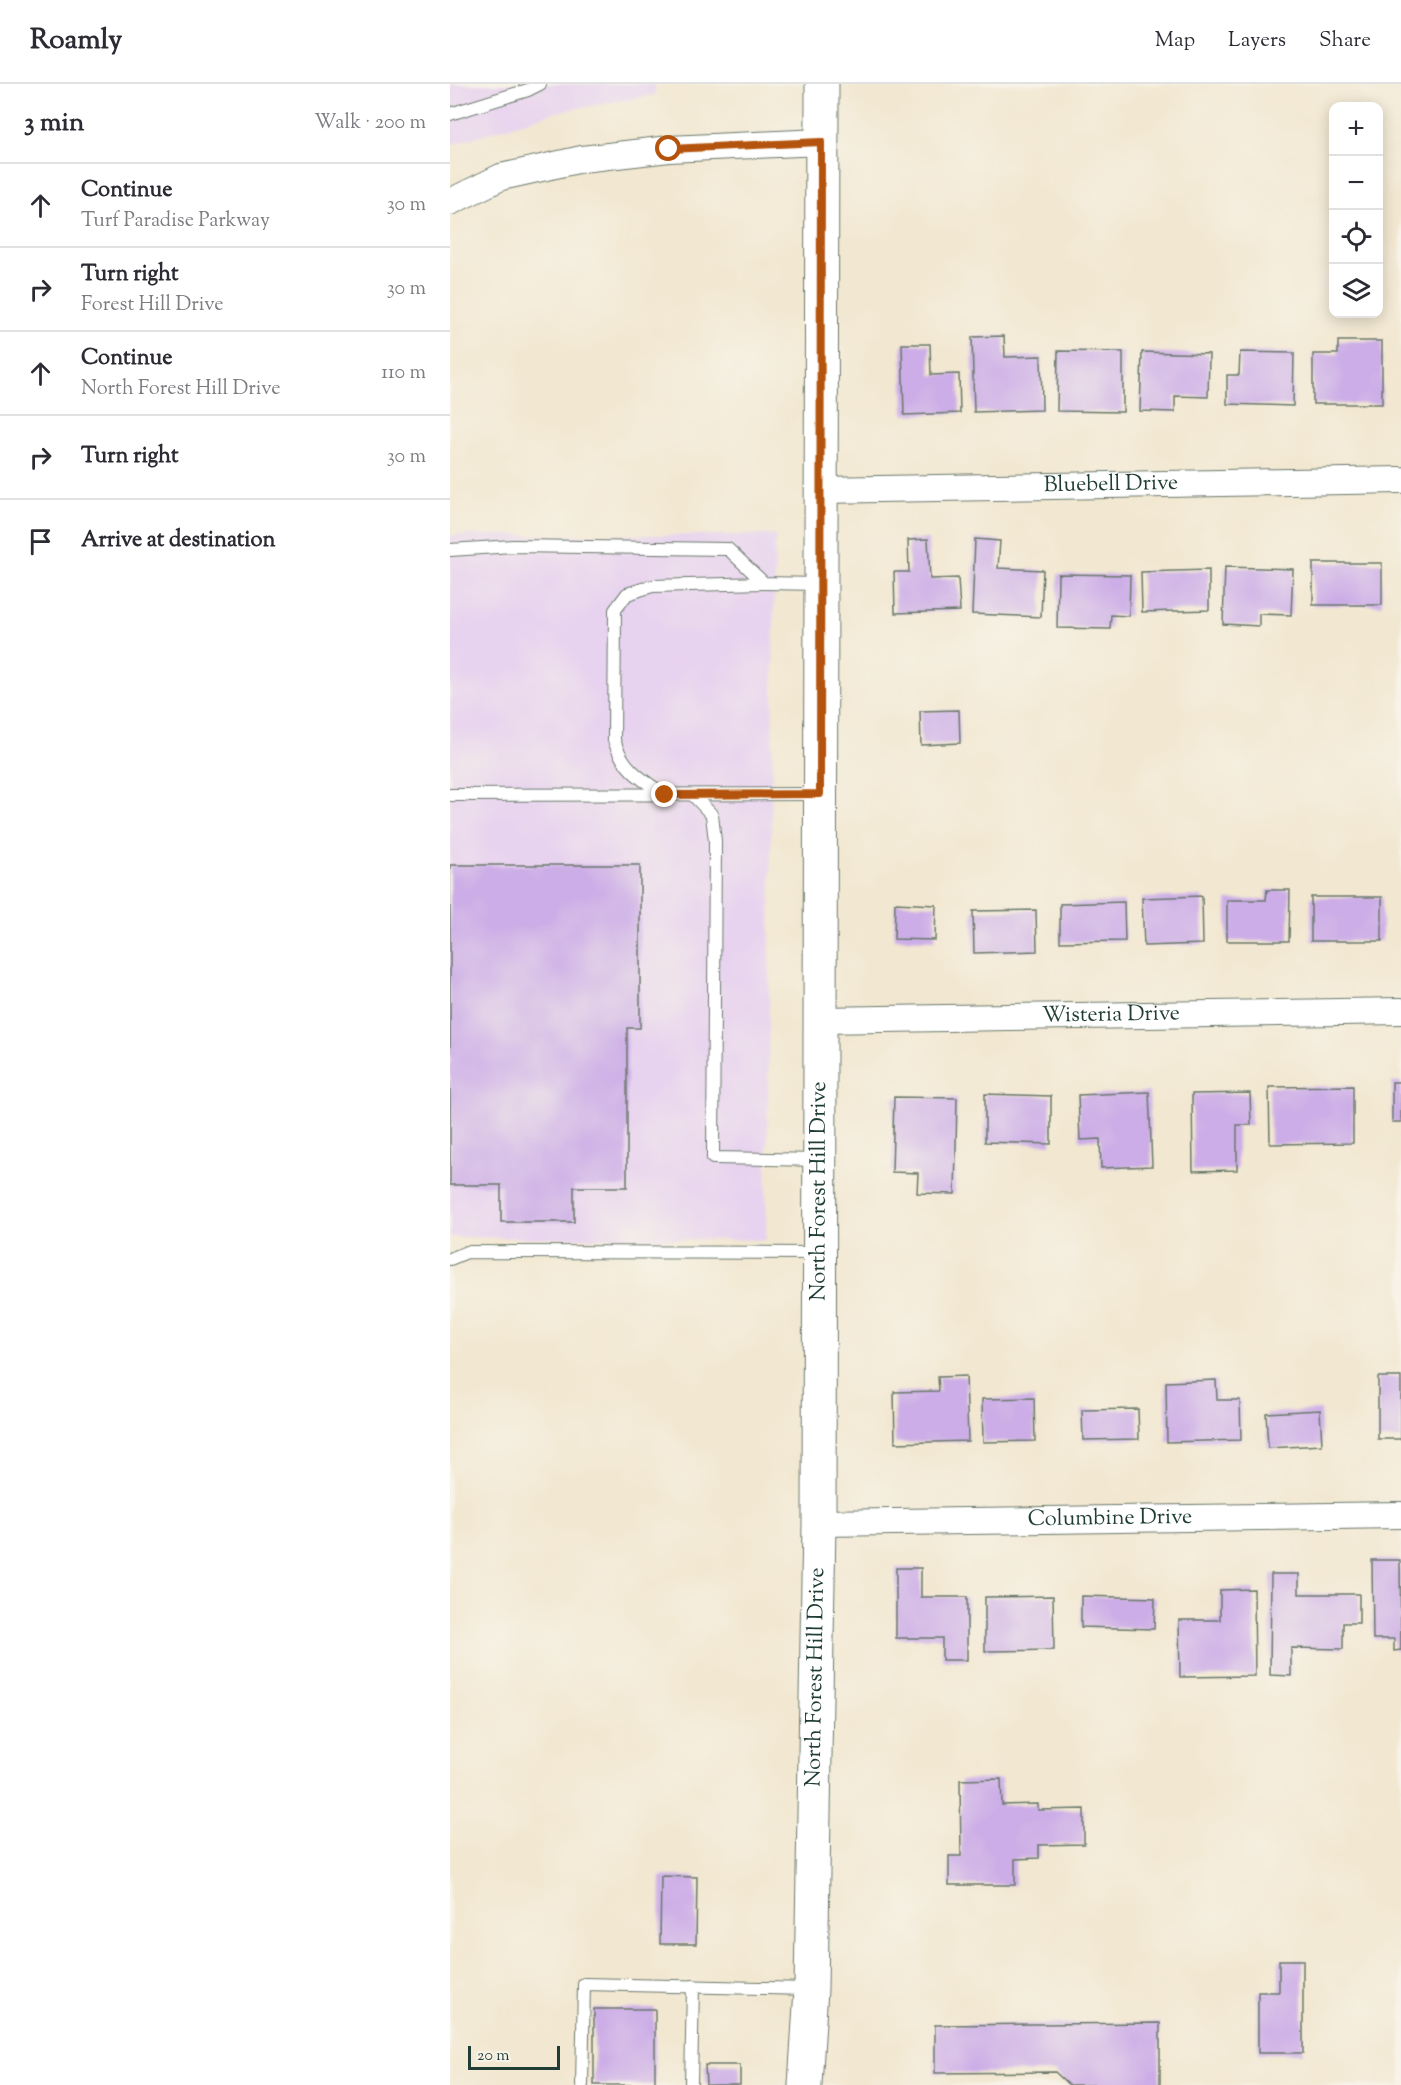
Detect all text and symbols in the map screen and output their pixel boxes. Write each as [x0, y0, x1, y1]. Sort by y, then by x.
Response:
text: Roamly [30, 21, 122, 61]
text: Map [1155, 26, 1195, 56]
text: Layers [1228, 26, 1286, 56]
text: Share [1319, 26, 1371, 56]
map controls [1329, 102, 1383, 318]
button: + [1329, 102, 1383, 156]
text: 3 min [24, 105, 84, 142]
text: Walk · 200 m [314, 109, 426, 138]
route start [655, 135, 681, 161]
button: − [1329, 156, 1383, 210]
text: Continue [81, 175, 172, 207]
icon: ahead [24, 189, 57, 222]
text: 30 m [387, 191, 426, 220]
text: Turf Paradise Parkway [81, 207, 270, 236]
button: locate [1329, 210, 1383, 264]
text: Turn right [81, 259, 178, 291]
button: layers [1329, 264, 1383, 318]
icon: right [24, 273, 57, 306]
text: 30 m [387, 275, 426, 304]
text: Forest Hill Drive [81, 291, 224, 320]
text: Continue [81, 343, 172, 375]
icon: ahead [24, 357, 57, 390]
text: 110 m [381, 359, 426, 388]
text: North Forest Hill Drive [81, 375, 281, 404]
icon: right [24, 441, 57, 474]
text: Turn right [81, 441, 178, 473]
text: 30 m [387, 443, 426, 472]
street label: Bluebell Drive [1043, 468, 1179, 502]
icon: arrive [24, 525, 57, 558]
text: Arrive at destination [81, 525, 276, 557]
route end [651, 781, 677, 807]
street label: Wisteria Drive [1042, 998, 1180, 1033]
street label: North Forest Hill Drive [803, 1081, 836, 1301]
street label: Columbine Drive [1027, 1502, 1193, 1536]
street label: North Forest Hill Drive [798, 1567, 834, 1787]
scale bar [468, 2043, 560, 2070]
text: 20 m [477, 2045, 510, 2068]

